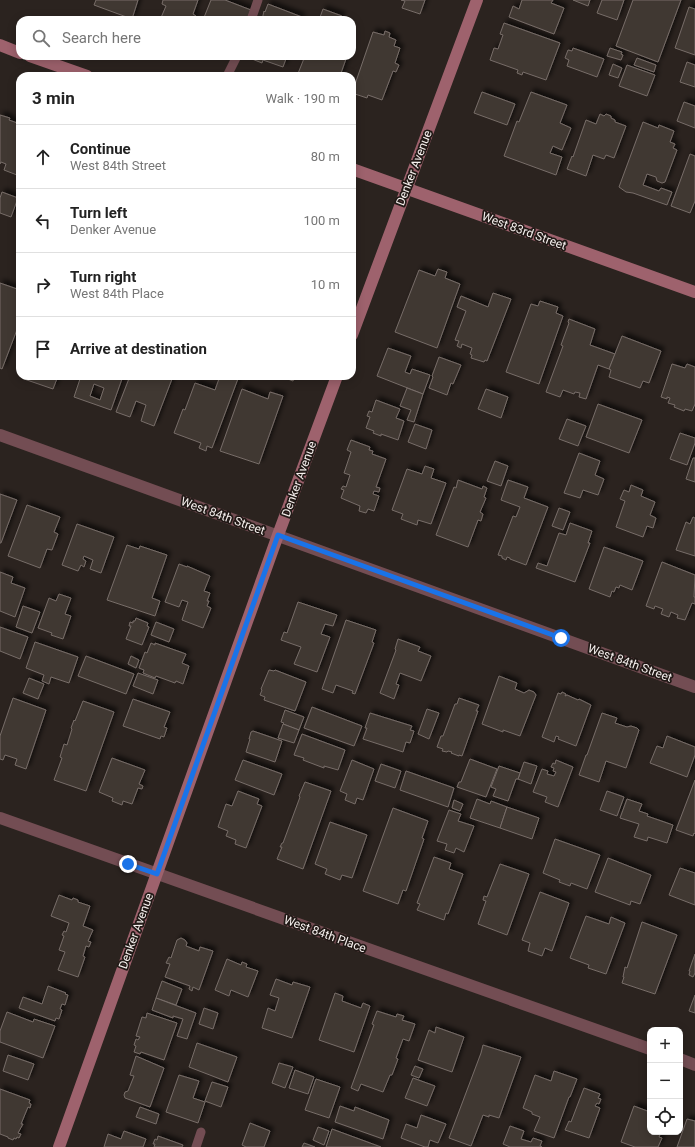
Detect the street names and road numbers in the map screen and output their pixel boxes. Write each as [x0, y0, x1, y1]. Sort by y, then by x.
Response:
street label: Denker Avenue [393, 128, 435, 208]
street label: West 83rd Street [480, 209, 568, 253]
street label: Denker Avenue [279, 439, 319, 519]
street label: West 84th Street [179, 494, 267, 538]
street label: West 84th Street [586, 641, 674, 685]
street label: Denker Avenue [116, 891, 156, 971]
street label: West 84th Place [282, 913, 368, 955]

